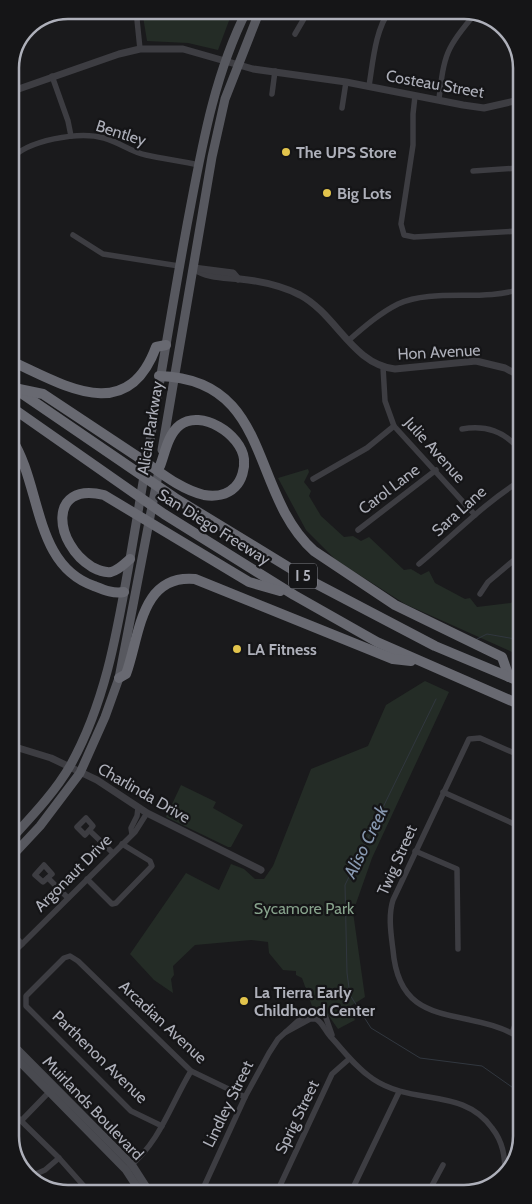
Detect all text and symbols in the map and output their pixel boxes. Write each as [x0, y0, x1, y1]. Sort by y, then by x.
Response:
street label: Costeau Street [384, 66, 486, 102]
street label: Bentley [93, 116, 149, 150]
place label: The UPS Store [296, 143, 396, 162]
marker: The UPS Store [280, 146, 292, 158]
place label: Big Lots [337, 184, 392, 203]
marker: Big Lots [321, 187, 333, 199]
street label: Hon Avenue [397, 340, 481, 364]
street label: Alicia Parkway [133, 380, 167, 476]
street label: Julie Avenue [400, 412, 469, 487]
street label: Carol Lane [355, 460, 423, 518]
street label: Sara Lane [428, 482, 490, 540]
street label: San Diego Freeway [154, 485, 274, 569]
road number: I 5 [289, 564, 317, 588]
place label: LA Fitness [247, 640, 317, 659]
marker: LA Fitness [231, 643, 243, 655]
street label: Charlinda Drive [94, 759, 194, 827]
water label: Aliso Creek [339, 801, 394, 883]
street label: Twig Street [373, 821, 421, 898]
street label: Argonaut Drive [30, 830, 116, 916]
park label: Sycamore Park [254, 899, 355, 918]
street label: Arcadian Avenue [115, 977, 211, 1067]
place label: La Tierra Early Childhood Center [254, 983, 376, 1020]
marker: La Tierra Early Childhood Center [238, 995, 250, 1007]
street label: Parthenon Avenue [48, 1007, 152, 1107]
street label: Muirlands Boulevard [39, 1052, 147, 1164]
street label: Lindley Street [199, 1057, 257, 1150]
street label: Sprig Street [271, 1077, 323, 1157]

